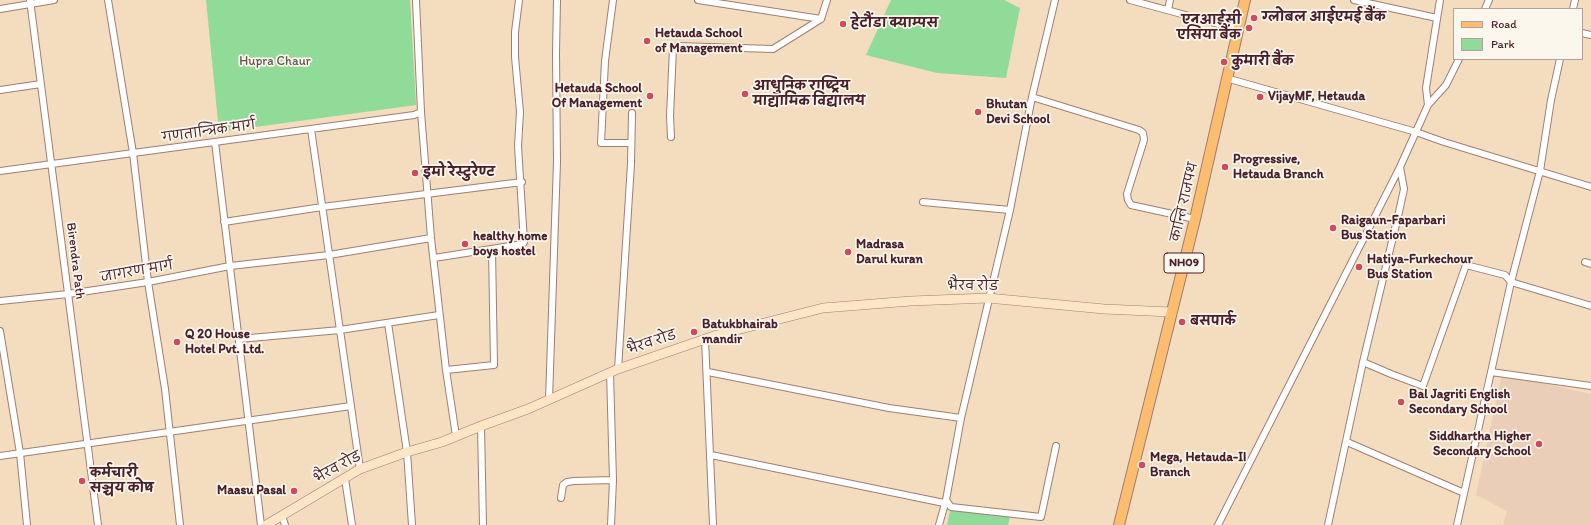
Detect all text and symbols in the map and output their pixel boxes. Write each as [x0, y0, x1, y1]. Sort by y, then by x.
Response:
legend [1453, 8, 1583, 60]
place label: ग्लोबल आईएमई बैंक [1262, 10, 1386, 26]
place label: एनआईसी एसिया बैंक [1177, 13, 1241, 44]
marker: ग्लोबल आईएमई बैंक [1249, 13, 1259, 23]
place label: हेटौंडा क्याम्पस [851, 16, 938, 32]
text: Road [1491, 17, 1517, 31]
marker: हेटौंडा क्याम्पस [838, 19, 848, 29]
marker: एनआईसी एसिया बैंक [1244, 23, 1254, 33]
place label: Hetauda School of Management [655, 26, 742, 57]
marker: Hetauda School of Management [642, 36, 652, 46]
text: Park [1491, 37, 1515, 51]
park label: Hupra Chaur [239, 54, 311, 70]
place label: कुमारी बैंक [1232, 54, 1294, 70]
marker: कुमारी बैंक [1219, 57, 1229, 67]
place label: आधुनिक राष्ट्रिय माद्यामिक विद्यालय [753, 79, 865, 110]
place label: Hetauda School Of Management [552, 81, 642, 112]
marker: आधुनिक राष्ट्रिय माद्यामिक विद्यालय [740, 89, 750, 99]
place label: VijayMF, Hetauda [1268, 89, 1365, 105]
marker: Hetauda School Of Management [645, 91, 655, 101]
marker: VijayMF, Hetauda [1255, 92, 1265, 102]
place label: Bhutan Devi School [986, 97, 1050, 128]
marker: Bhutan Devi School [973, 107, 983, 117]
street label: गणतान्त्रिक मार्ग [161, 118, 257, 146]
place label: Progressive, Hetauda Branch [1233, 152, 1324, 183]
street label: कान्ति राजपथ [1168, 161, 1202, 243]
marker: Progressive, Hetauda Branch [1220, 162, 1230, 172]
place label: इमो रेस्टुरेण्ट [423, 165, 495, 181]
marker: इमो रेस्टुरेण्ट [410, 168, 420, 178]
place label: Raigaun-Faparbari Bus Station [1341, 213, 1446, 244]
street label: Birendra Path [63, 222, 87, 300]
marker: Raigaun-Faparbari Bus Station [1328, 223, 1338, 233]
place label: healthy home boys hostel [473, 229, 547, 260]
place label: Madrasa Darul kuran [856, 237, 923, 268]
marker: healthy home boys hostel [460, 239, 470, 249]
marker: Madrasa Darul kuran [843, 247, 853, 257]
place label: Hatiya-Furkechour Bus Station [1367, 252, 1473, 283]
road number: NH09 [1164, 253, 1204, 273]
street label: जागरण मार्ग [100, 258, 174, 286]
marker: Hatiya-Furkechour Bus Station [1354, 262, 1364, 272]
street label: भैरव रोड [948, 279, 998, 295]
place label: बसपार्क [1190, 314, 1236, 330]
place label: Batukbhairab mandir [702, 317, 778, 348]
marker: बसपार्क [1177, 317, 1187, 327]
place label: Q 20 House Hotel Pvt. Ltd. [185, 327, 264, 358]
street label: भैरव रोड [625, 327, 679, 359]
marker: Batukbhairab mandir [689, 327, 699, 337]
marker: Q 20 House Hotel Pvt. Ltd. [172, 337, 182, 347]
place label: Bal Jagriti English Secondary School [1409, 387, 1510, 418]
marker: Bal Jagriti English Secondary School [1396, 397, 1406, 407]
place label: Siddhartha Higher Secondary School [1429, 429, 1531, 460]
marker: Siddhartha Higher Secondary School [1534, 439, 1544, 449]
street label: भैरव रोड [312, 449, 364, 487]
place label: Mega, Hetauda-II Branch [1150, 450, 1246, 481]
marker: Mega, Hetauda-II Branch [1137, 460, 1147, 470]
place label: कर्मचारी सञ्चय कोष [90, 466, 154, 497]
marker: कर्मचारी सञ्चय कोष [77, 476, 87, 486]
place label: Maasu Pasal [217, 483, 286, 499]
marker: Maasu Pasal [289, 486, 299, 496]

